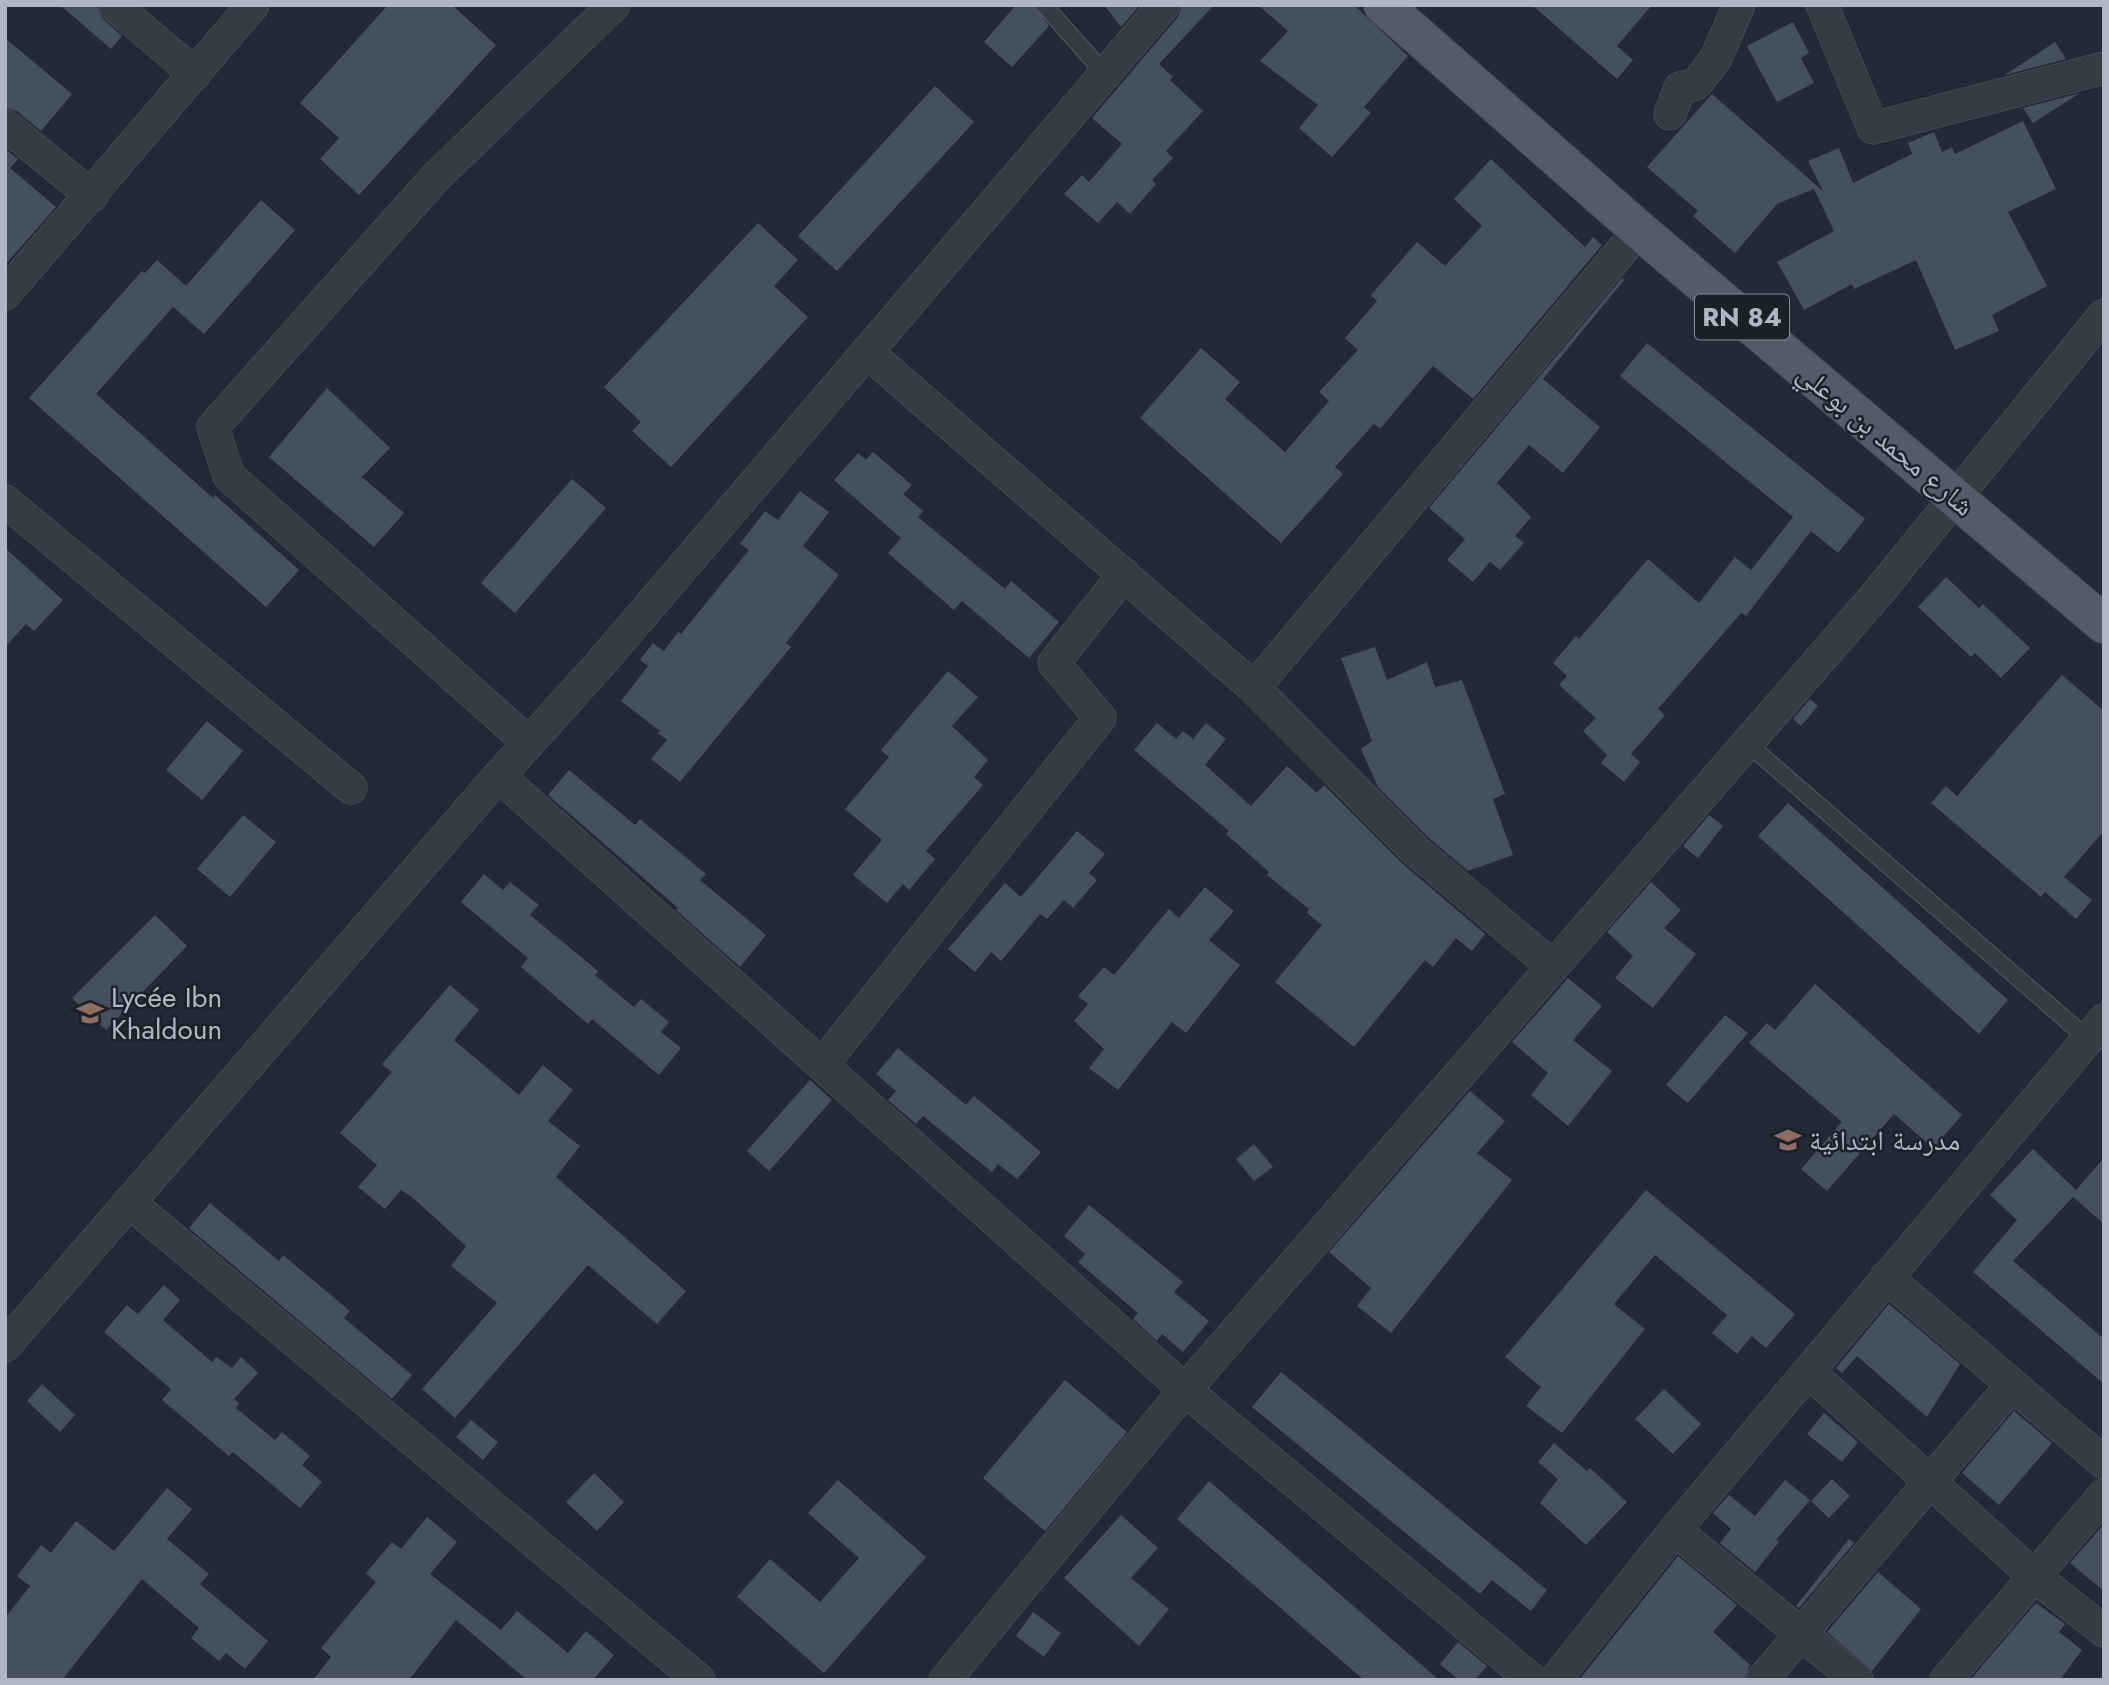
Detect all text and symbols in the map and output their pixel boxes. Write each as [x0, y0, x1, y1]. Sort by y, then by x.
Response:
road number: RN 84 [1695, 294, 1789, 340]
street label: شارع محمد بن بوعلي [1787, 353, 1983, 527]
place label: Lycée Ibn Khaldoun [111, 977, 222, 1050]
school or university icon: Lycée Ibn Khaldoun [75, 998, 105, 1028]
place label: مدرسة ابتدائية [1809, 1120, 1960, 1161]
school or university icon: مدرسة ابتدائية [1773, 1125, 1803, 1155]

